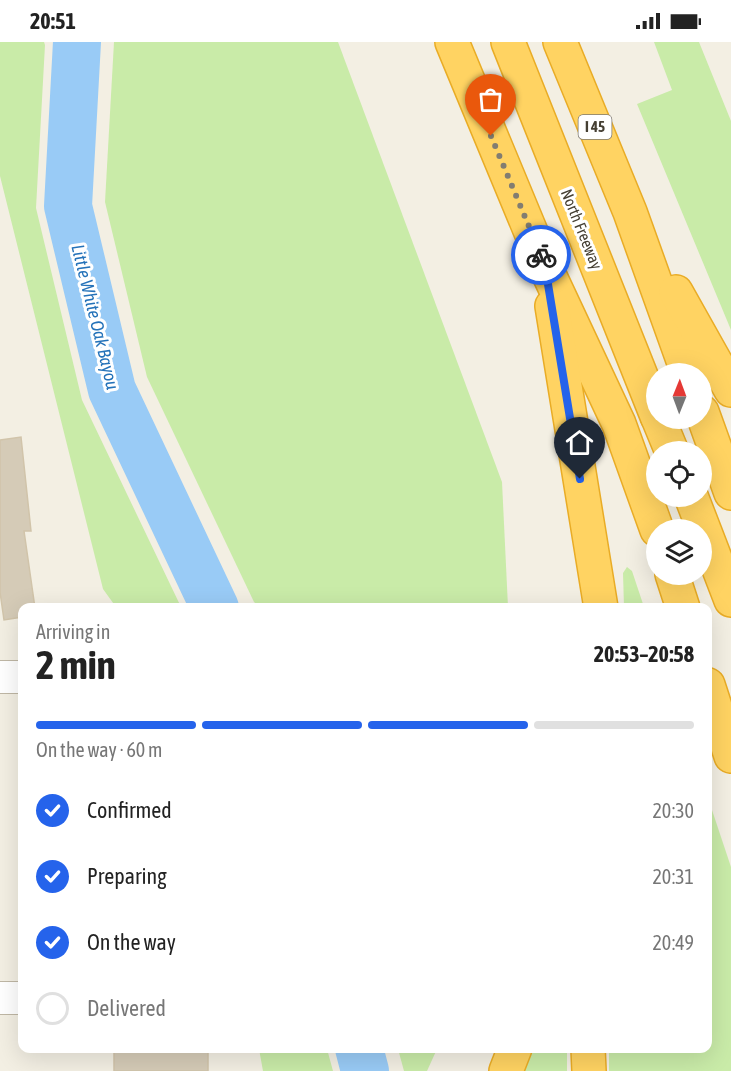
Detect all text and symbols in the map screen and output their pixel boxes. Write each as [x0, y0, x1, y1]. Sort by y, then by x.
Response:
text: 20:51 [30, 8, 76, 34]
pin [465, 74, 516, 136]
icon: bag [474, 83, 507, 116]
road number: I 45 [578, 115, 612, 139]
street label: North Freeway [557, 186, 606, 272]
courier [511, 225, 571, 285]
icon: bike [525, 239, 558, 272]
water label: Little White Oak Bayou [67, 242, 124, 392]
north arrow [646, 363, 712, 429]
map controls [646, 363, 712, 585]
pin [554, 417, 605, 479]
icon: home [563, 426, 596, 459]
button: locate [646, 441, 712, 507]
button: layers [646, 519, 712, 585]
text: Arriving in [36, 620, 110, 643]
text: 20:53–20:58 [594, 641, 694, 667]
text: 2 min [36, 643, 116, 687]
text: On the way · 60 m [36, 738, 162, 761]
icon: check [36, 794, 69, 827]
text: Confirmed [87, 797, 172, 823]
text: 20:30 [652, 799, 694, 822]
icon: check [36, 860, 69, 893]
text: Preparing [87, 863, 167, 889]
text: 20:31 [652, 865, 694, 888]
icon: check [36, 926, 69, 959]
text: On the way [87, 929, 176, 955]
text: 20:49 [652, 931, 694, 954]
text: Delivered [87, 995, 166, 1021]

